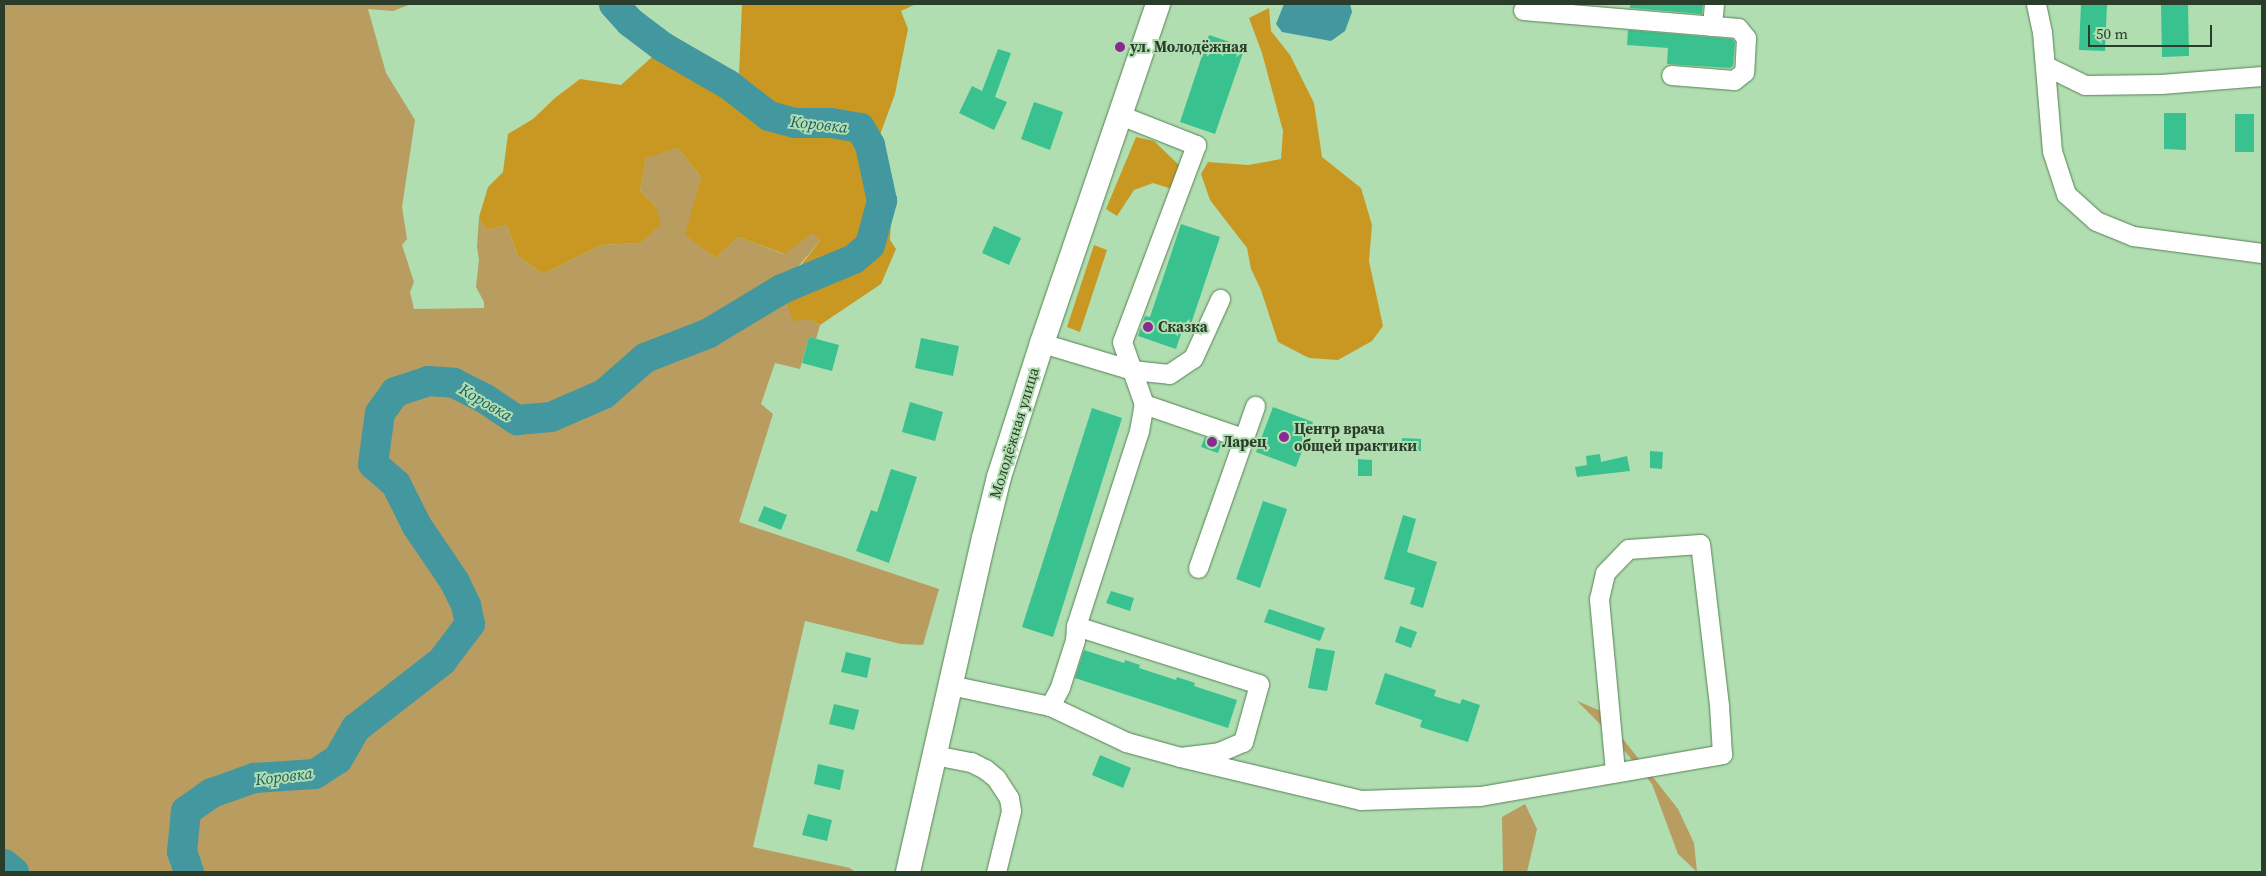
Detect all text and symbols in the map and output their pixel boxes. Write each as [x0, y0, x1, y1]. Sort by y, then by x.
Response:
scale bar [2091, 15, 2215, 47]
text: 50 m [2096, 23, 2128, 44]
place label: ул. Молодёжная [1130, 38, 1248, 56]
marker: ул. Молодёжная [1114, 41, 1126, 53]
water label: Коровка [789, 111, 849, 137]
place label: Сказка [1158, 318, 1208, 336]
marker: Сказка [1142, 321, 1154, 333]
street label: Молодёжная улица [986, 365, 1042, 501]
water label: Коровка [456, 379, 516, 425]
place label: Центр врача общей практики [1294, 419, 1417, 454]
marker: Центр врача общей практики [1278, 431, 1290, 443]
place label: Ларец [1222, 433, 1267, 451]
marker: Ларец [1206, 436, 1218, 448]
water label: Коровка [254, 763, 314, 789]

